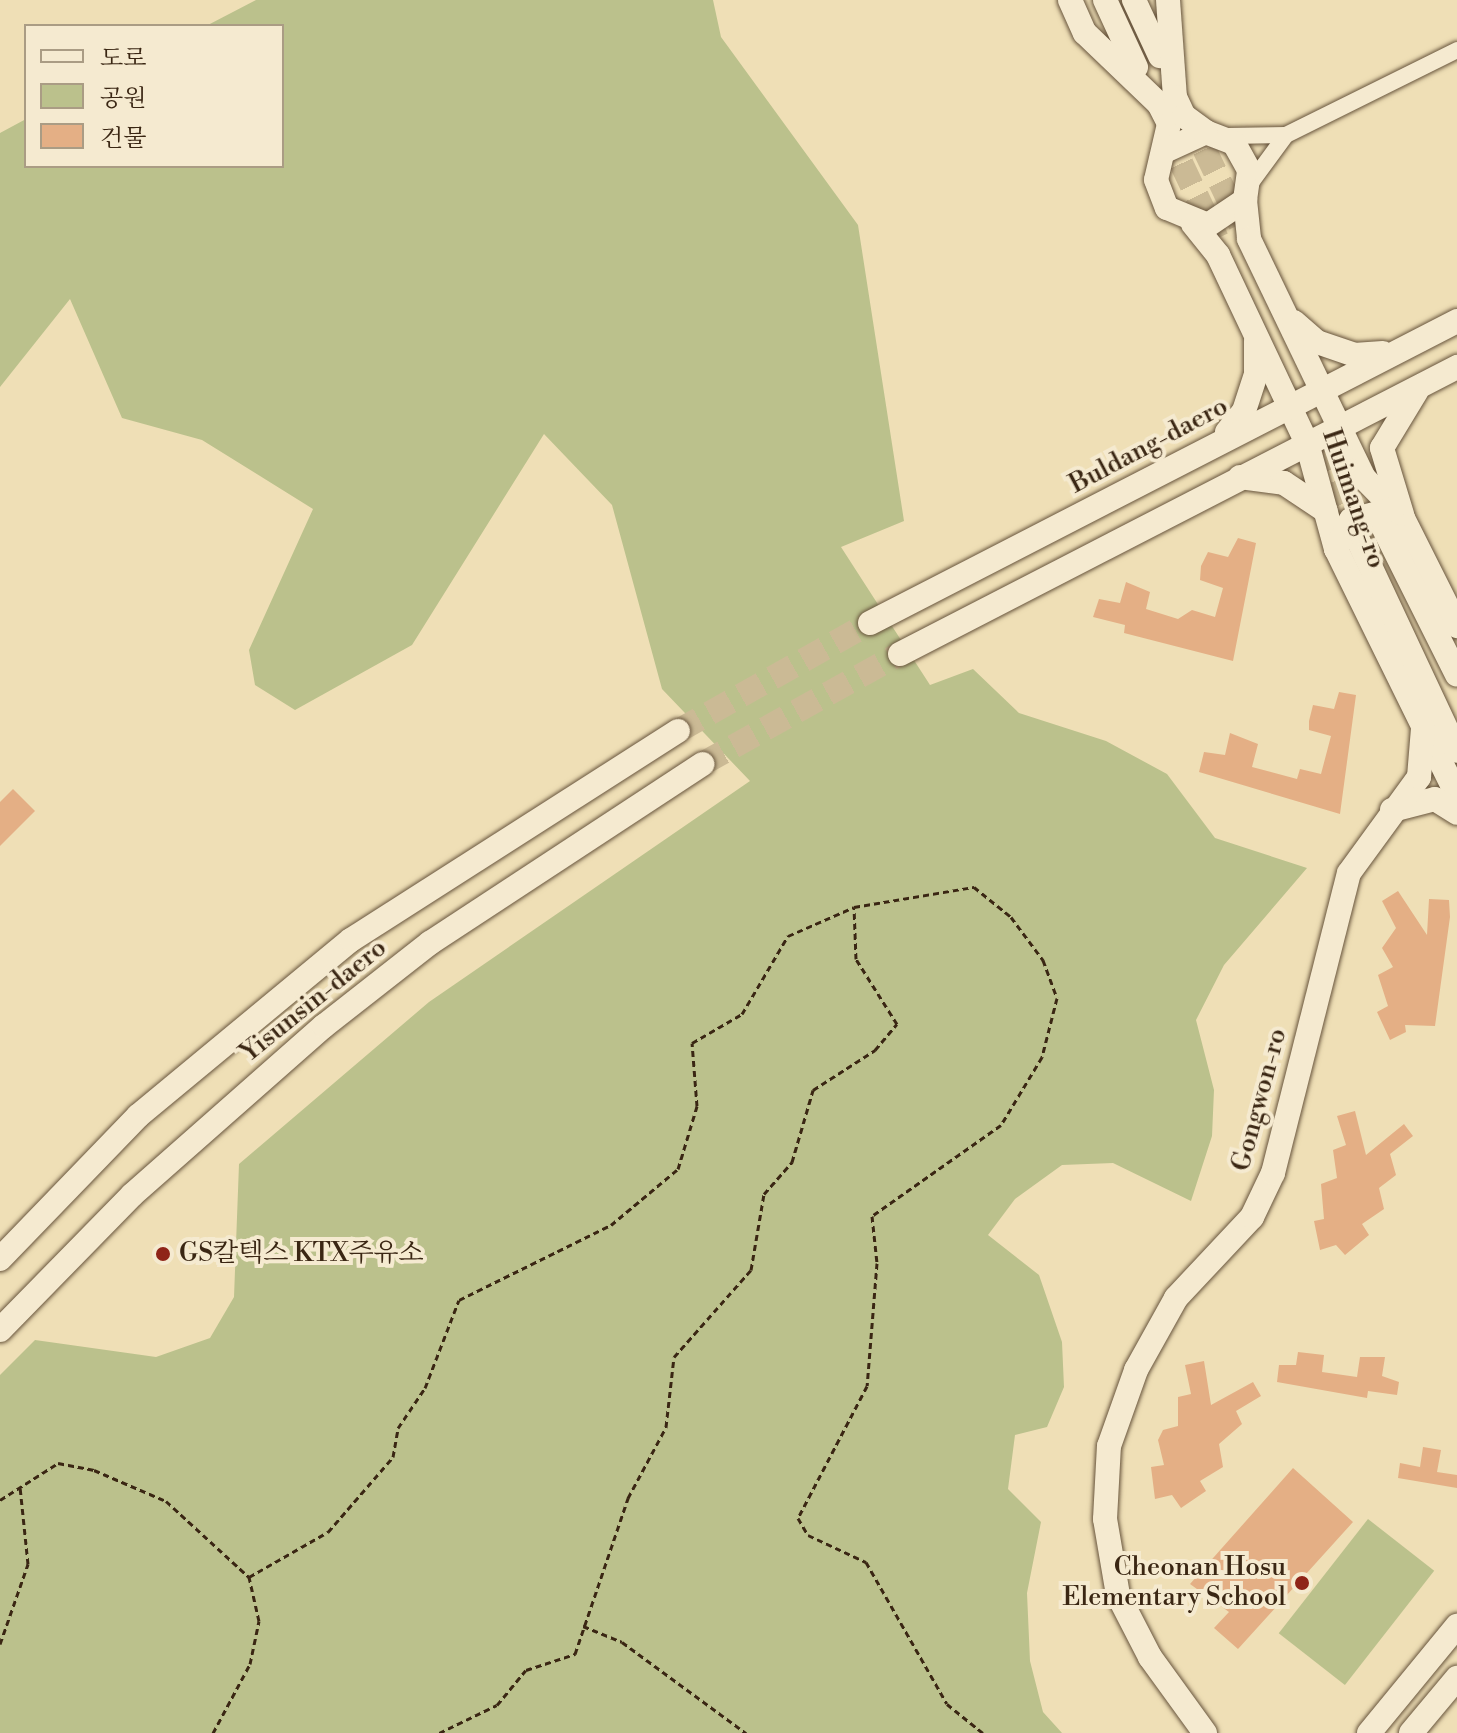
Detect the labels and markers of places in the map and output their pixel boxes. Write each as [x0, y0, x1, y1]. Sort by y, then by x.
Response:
place label: GS칼텍스 KTX주유소 [179, 1238, 424, 1270]
marker: GS칼텍스 KTX주유소 [154, 1245, 172, 1263]
place label: Cheonan Hosu Elementary School [1063, 1552, 1286, 1614]
marker: Cheonan Hosu Elementary School [1293, 1574, 1311, 1592]

